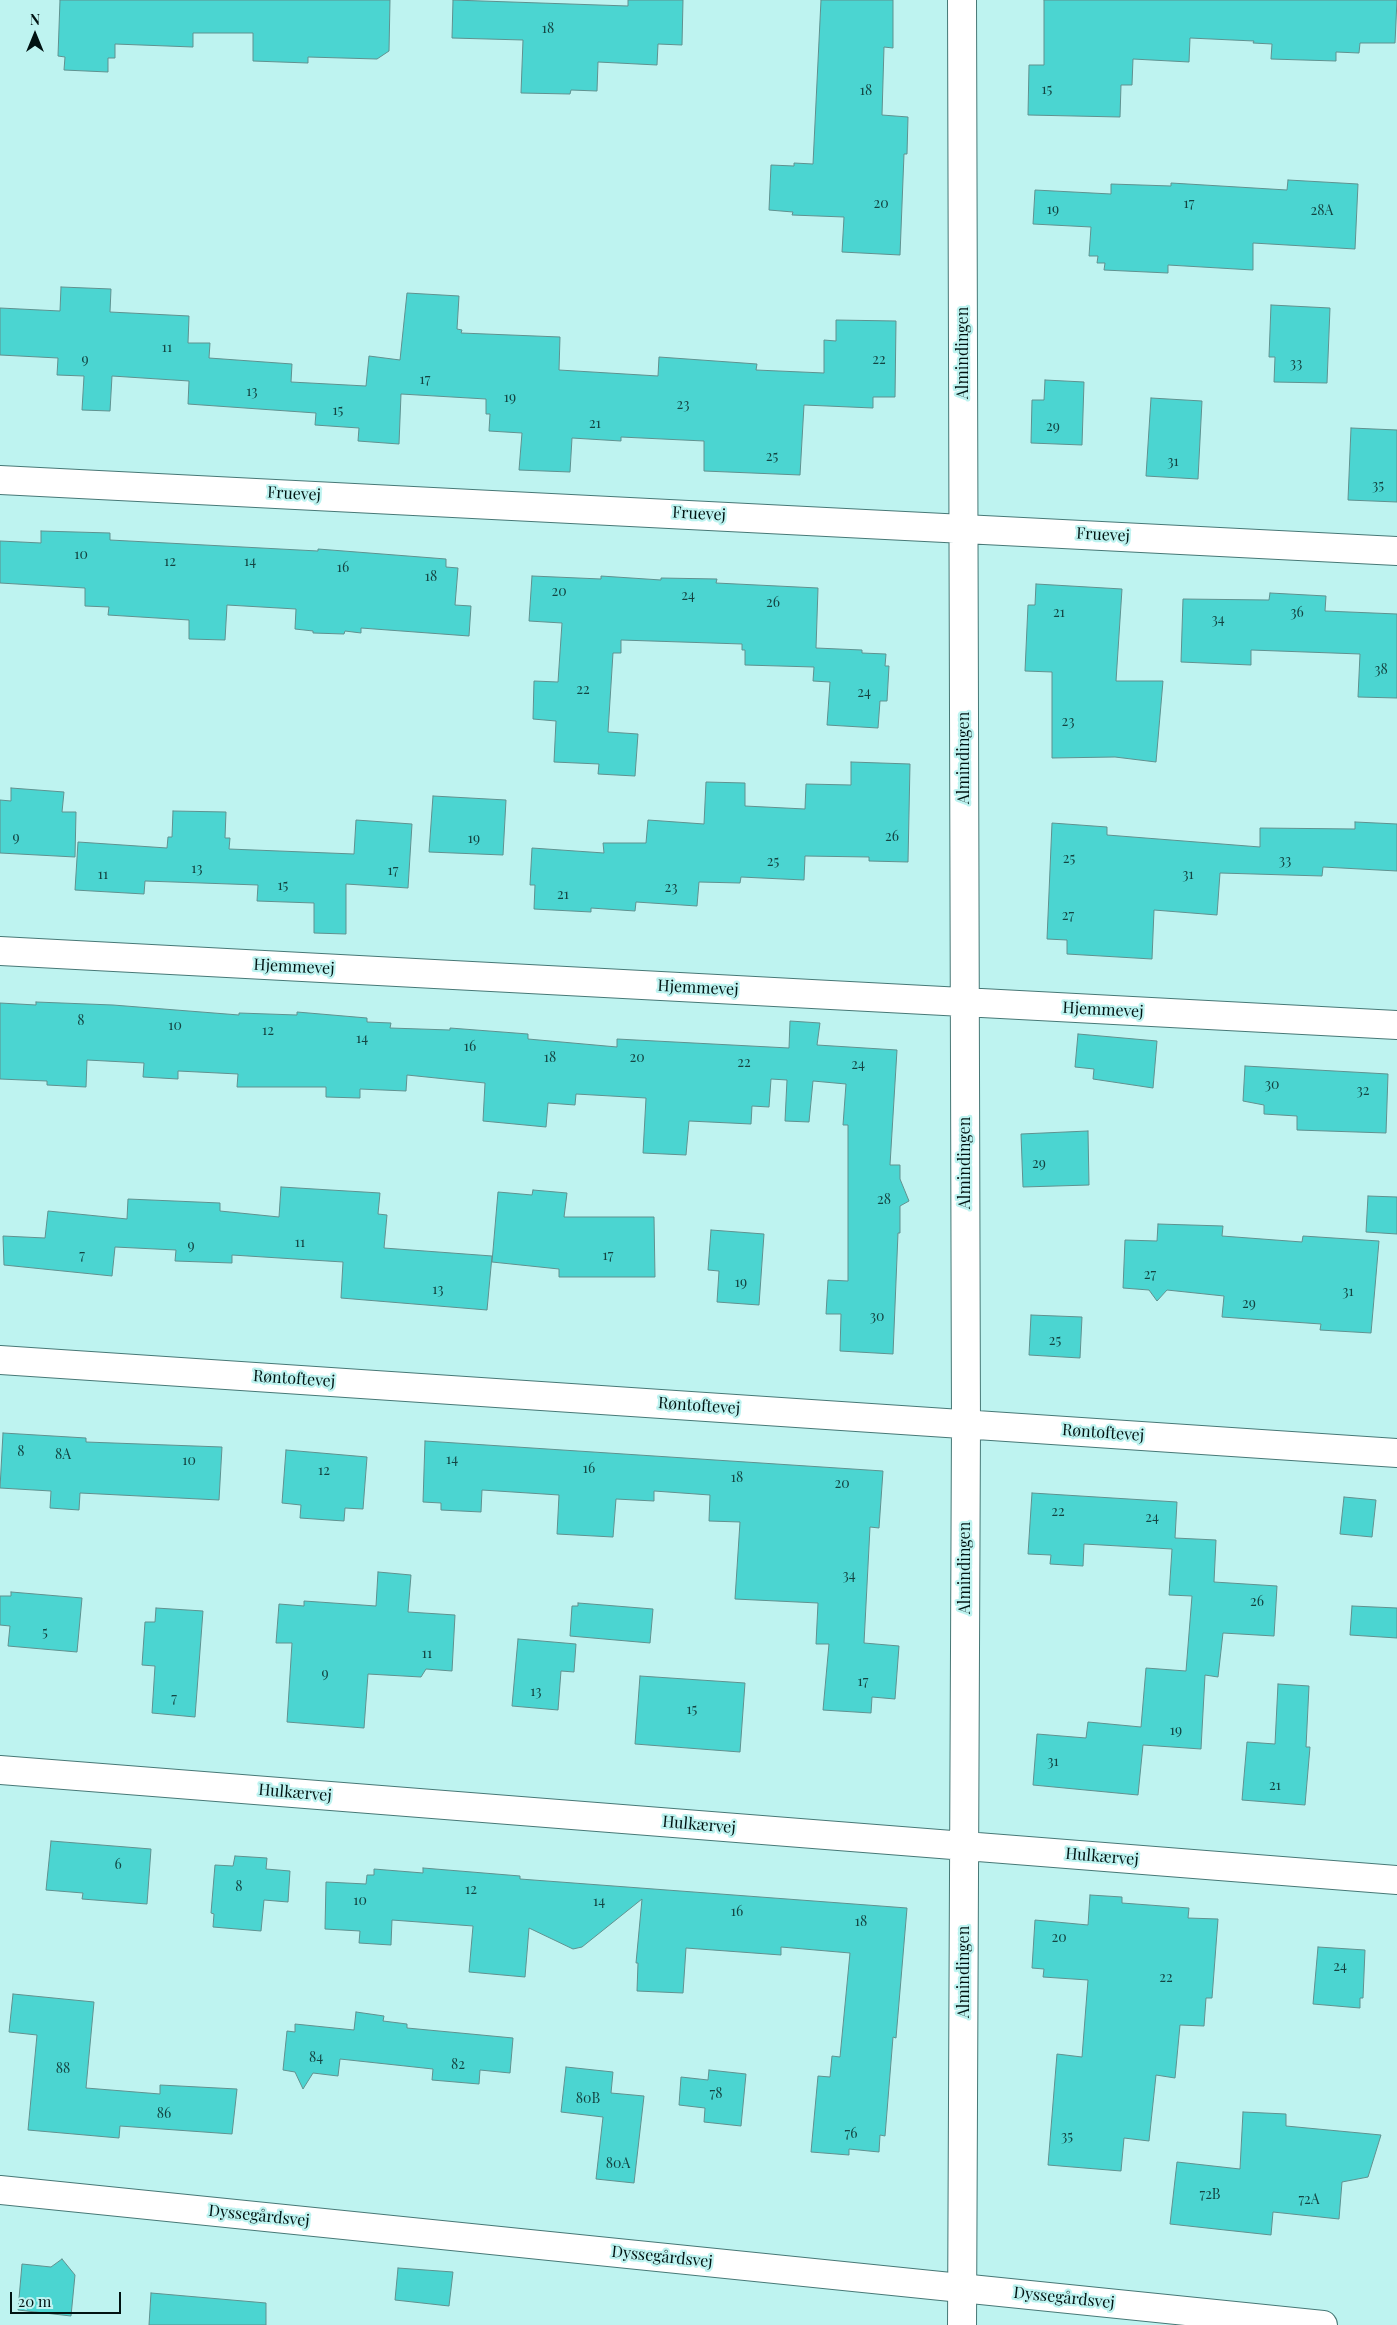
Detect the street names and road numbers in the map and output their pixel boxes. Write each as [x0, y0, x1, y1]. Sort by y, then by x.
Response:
street label: Almindingen [953, 307, 973, 399]
street label: Fruevej [267, 483, 321, 505]
street label: Fruevej [672, 503, 726, 525]
street label: Fruevej [1076, 524, 1130, 546]
street label: Almindingen [954, 712, 974, 804]
street label: Hjemmevej [253, 955, 335, 979]
street label: Hjemmevej [657, 976, 739, 1000]
street label: Hjemmevej [1062, 998, 1144, 1022]
street label: Almindingen [955, 1117, 975, 1209]
street label: Røntoftevej [252, 1367, 336, 1391]
street label: Røntoftevej [657, 1394, 741, 1418]
street label: Røntoftevej [1061, 1421, 1145, 1445]
street label: Almindingen [955, 1522, 975, 1614]
street label: Hulkærvej [258, 1780, 332, 1806]
street label: Hulkærvej [662, 1812, 736, 1838]
street label: Hulkærvej [1065, 1844, 1139, 1870]
street label: Almindingen [954, 1926, 974, 2018]
street label: Dyssegårdsvej [208, 2201, 310, 2231]
street label: Dyssegårdsvej [611, 2242, 713, 2272]
street label: Dyssegårdsvej [1013, 2283, 1115, 2313]

